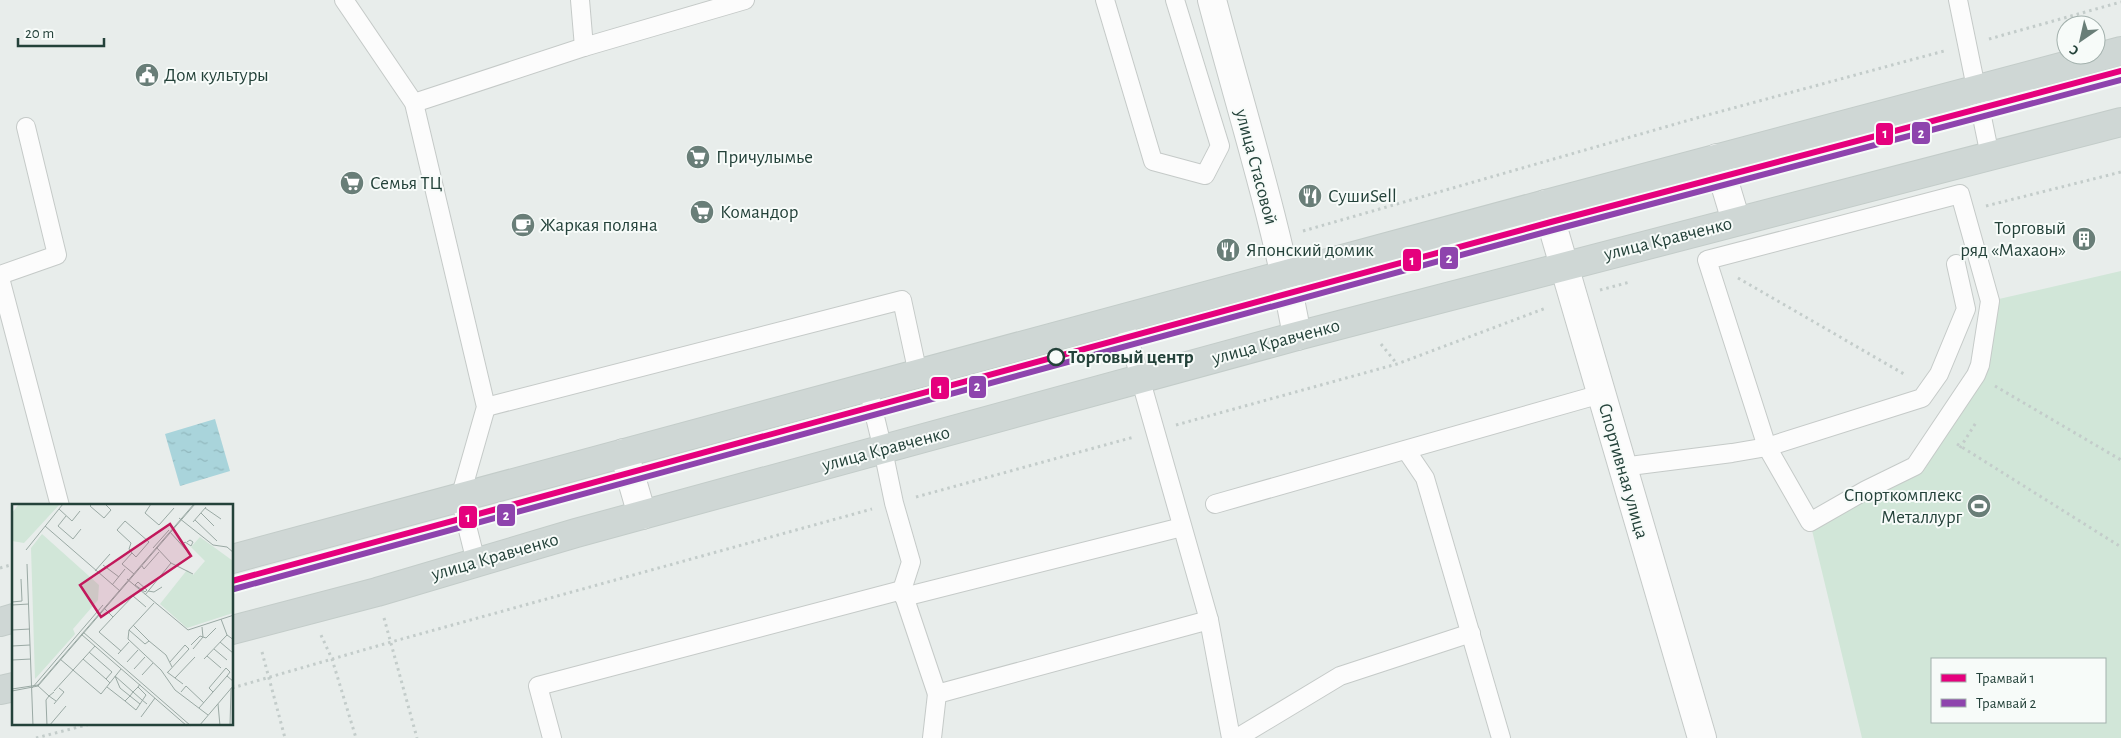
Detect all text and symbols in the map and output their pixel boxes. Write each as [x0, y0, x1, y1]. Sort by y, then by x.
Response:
scale bar [18, 15, 104, 47]
north arrow [2056, 15, 2106, 65]
text: 20 m [25, 26, 54, 41]
text: С [2067, 42, 2081, 58]
public building icon: Дом культуры [134, 62, 160, 88]
place label: Дом культуры [164, 66, 269, 85]
street label: улица Стасовой [1231, 106, 1281, 227]
line badge: 2 [1911, 121, 1931, 145]
line badge: 1 [1875, 122, 1894, 146]
text: 1 [1882, 127, 1888, 141]
text: 2 [1918, 127, 1925, 141]
supermarket icon: Причулымье [685, 144, 711, 170]
place label: Причулымье [716, 148, 813, 167]
supermarket icon: Семья ТЦ [339, 170, 365, 196]
place label: Семья ТЦ [370, 174, 443, 193]
restaurant icon: СушиSell [1297, 183, 1323, 209]
place label: СушиSell [1328, 187, 1397, 206]
supermarket icon: Командор [689, 199, 715, 225]
place label: Командор [720, 203, 798, 222]
cafe icon: Жаркая поляна [510, 212, 536, 238]
street label: улица Кравченко [1601, 214, 1734, 264]
place label: Жаркая поляна [540, 216, 658, 235]
place label: Торговый ряд «Махаон» [1960, 219, 2066, 260]
building icon: Торговый ряд «Махаон» [2071, 226, 2097, 252]
restaurant icon: Японский домик [1215, 237, 1241, 263]
place label: Японский домик [1246, 241, 1374, 260]
line badge: 2 [1439, 246, 1459, 270]
line badge: 1 [1402, 248, 1422, 272]
text: 2 [1446, 252, 1453, 266]
text: 1 [1409, 254, 1415, 268]
street label: улица Кравченко [1209, 316, 1342, 368]
marker: Торговый центр [1047, 348, 1065, 366]
place label: Торговый центр [1068, 348, 1194, 367]
line badge: 2 [968, 375, 987, 399]
line badge: 1 [930, 376, 950, 400]
text: 2 [974, 380, 981, 394]
text: 1 [937, 382, 943, 396]
street label: Спортивная улица [1595, 401, 1652, 541]
street label: улица Кравченко [819, 423, 952, 475]
place label: Спорткомплекс Металлург [1844, 486, 1962, 527]
sports icon: Спорткомплекс Металлург [1966, 493, 1992, 519]
line badge: 2 [496, 503, 516, 527]
inset map [12, 504, 234, 726]
line badge: 1 [458, 505, 478, 529]
text: 2 [503, 509, 510, 523]
text: 1 [465, 511, 471, 525]
street label: улица Кравченко [428, 530, 561, 584]
legend [1931, 658, 2106, 723]
text: Трамвай 1 [1976, 671, 2035, 686]
text: Трамвай 2 [1976, 696, 2037, 711]

